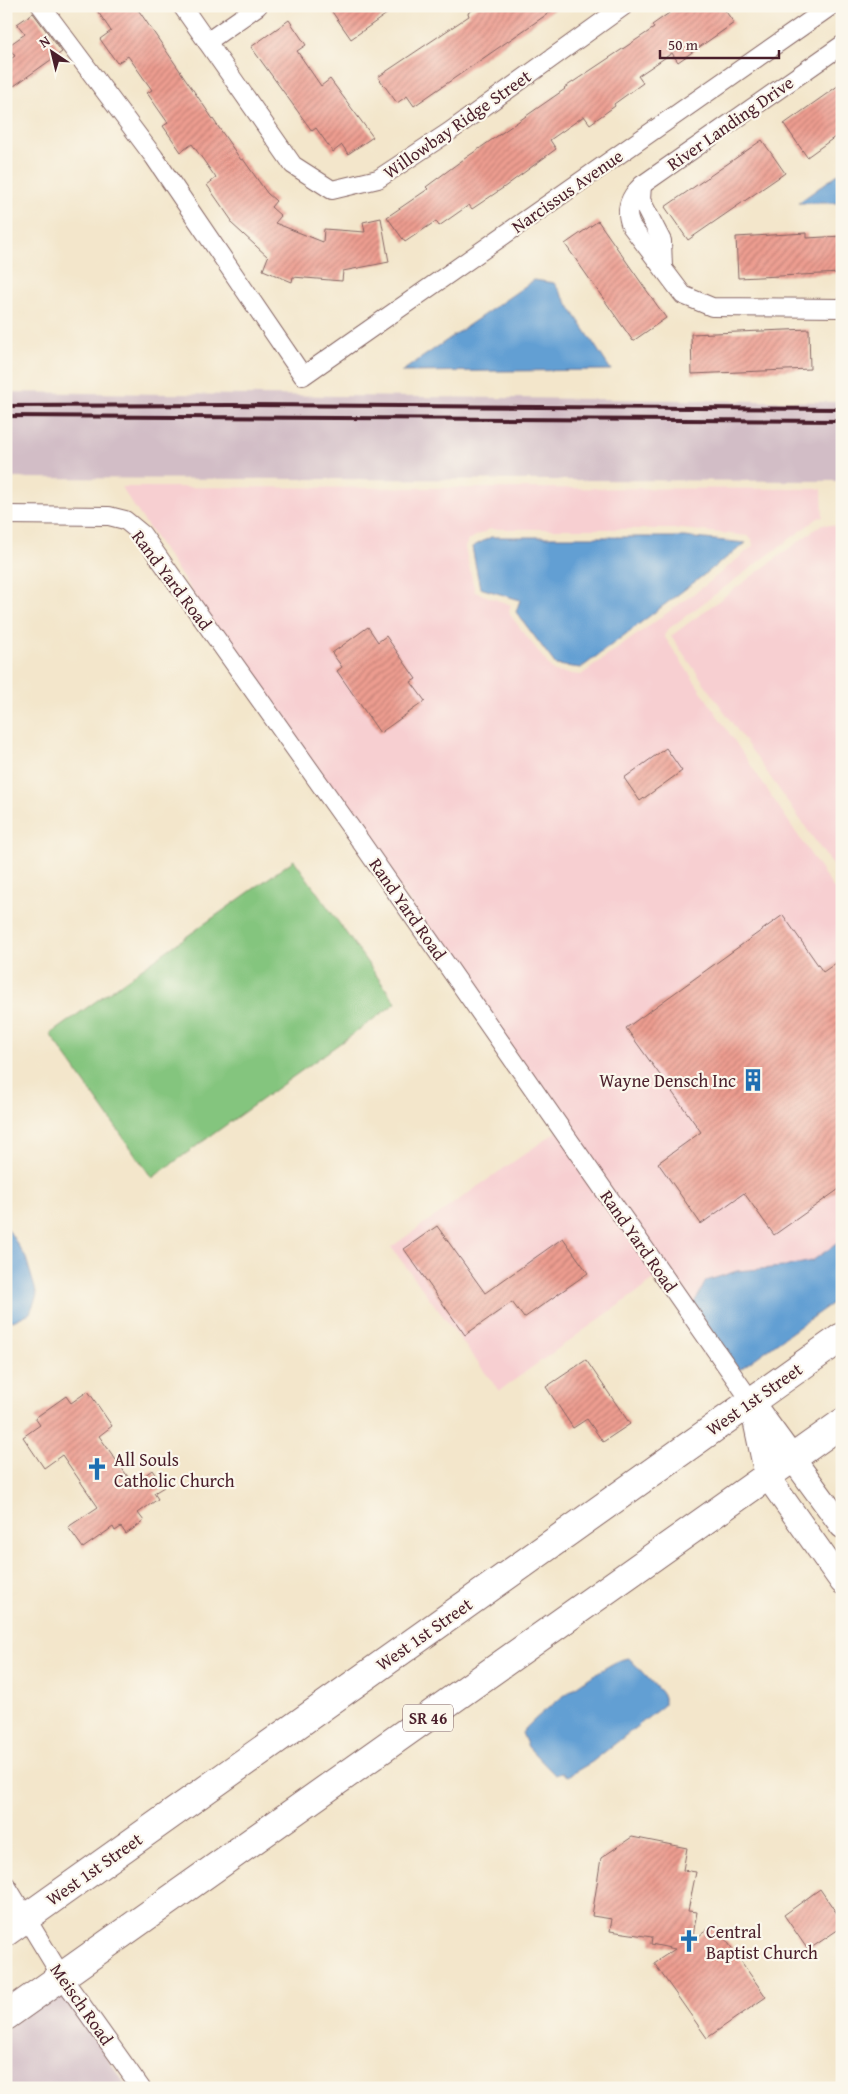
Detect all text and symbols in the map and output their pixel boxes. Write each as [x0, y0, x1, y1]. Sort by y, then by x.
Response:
north arrow [28, 28, 78, 78]
scale bar [660, 28, 779, 60]
text: N [35, 30, 55, 52]
text: 50 m [668, 34, 699, 55]
street label: Willowbay Ridge Street [378, 62, 537, 185]
street label: River Landing Drive [661, 69, 799, 177]
street label: Narcissus Avenue [506, 142, 628, 240]
street label: Rand Yard Road [125, 524, 219, 636]
street label: Rand Yard Road [363, 852, 453, 966]
place label: Wayne Densch Inc [599, 1067, 736, 1094]
building icon: Wayne Densch Inc [740, 1067, 766, 1093]
street label: Rand Yard Road [594, 1184, 684, 1298]
street label: West 1st Street [700, 1355, 808, 1442]
place label: All Souls Catholic Church [114, 1446, 235, 1494]
church icon: All Souls Catholic Church [84, 1456, 110, 1482]
street label: West 1st Street [370, 1590, 478, 1677]
road number: SR 46 [403, 1705, 453, 1732]
street label: West 1st Street [40, 1825, 148, 1912]
place label: Central Baptist Church [706, 1918, 818, 1966]
church icon: Central Baptist Church [676, 1928, 702, 1954]
street label: Meisch Road [44, 1957, 120, 2051]

